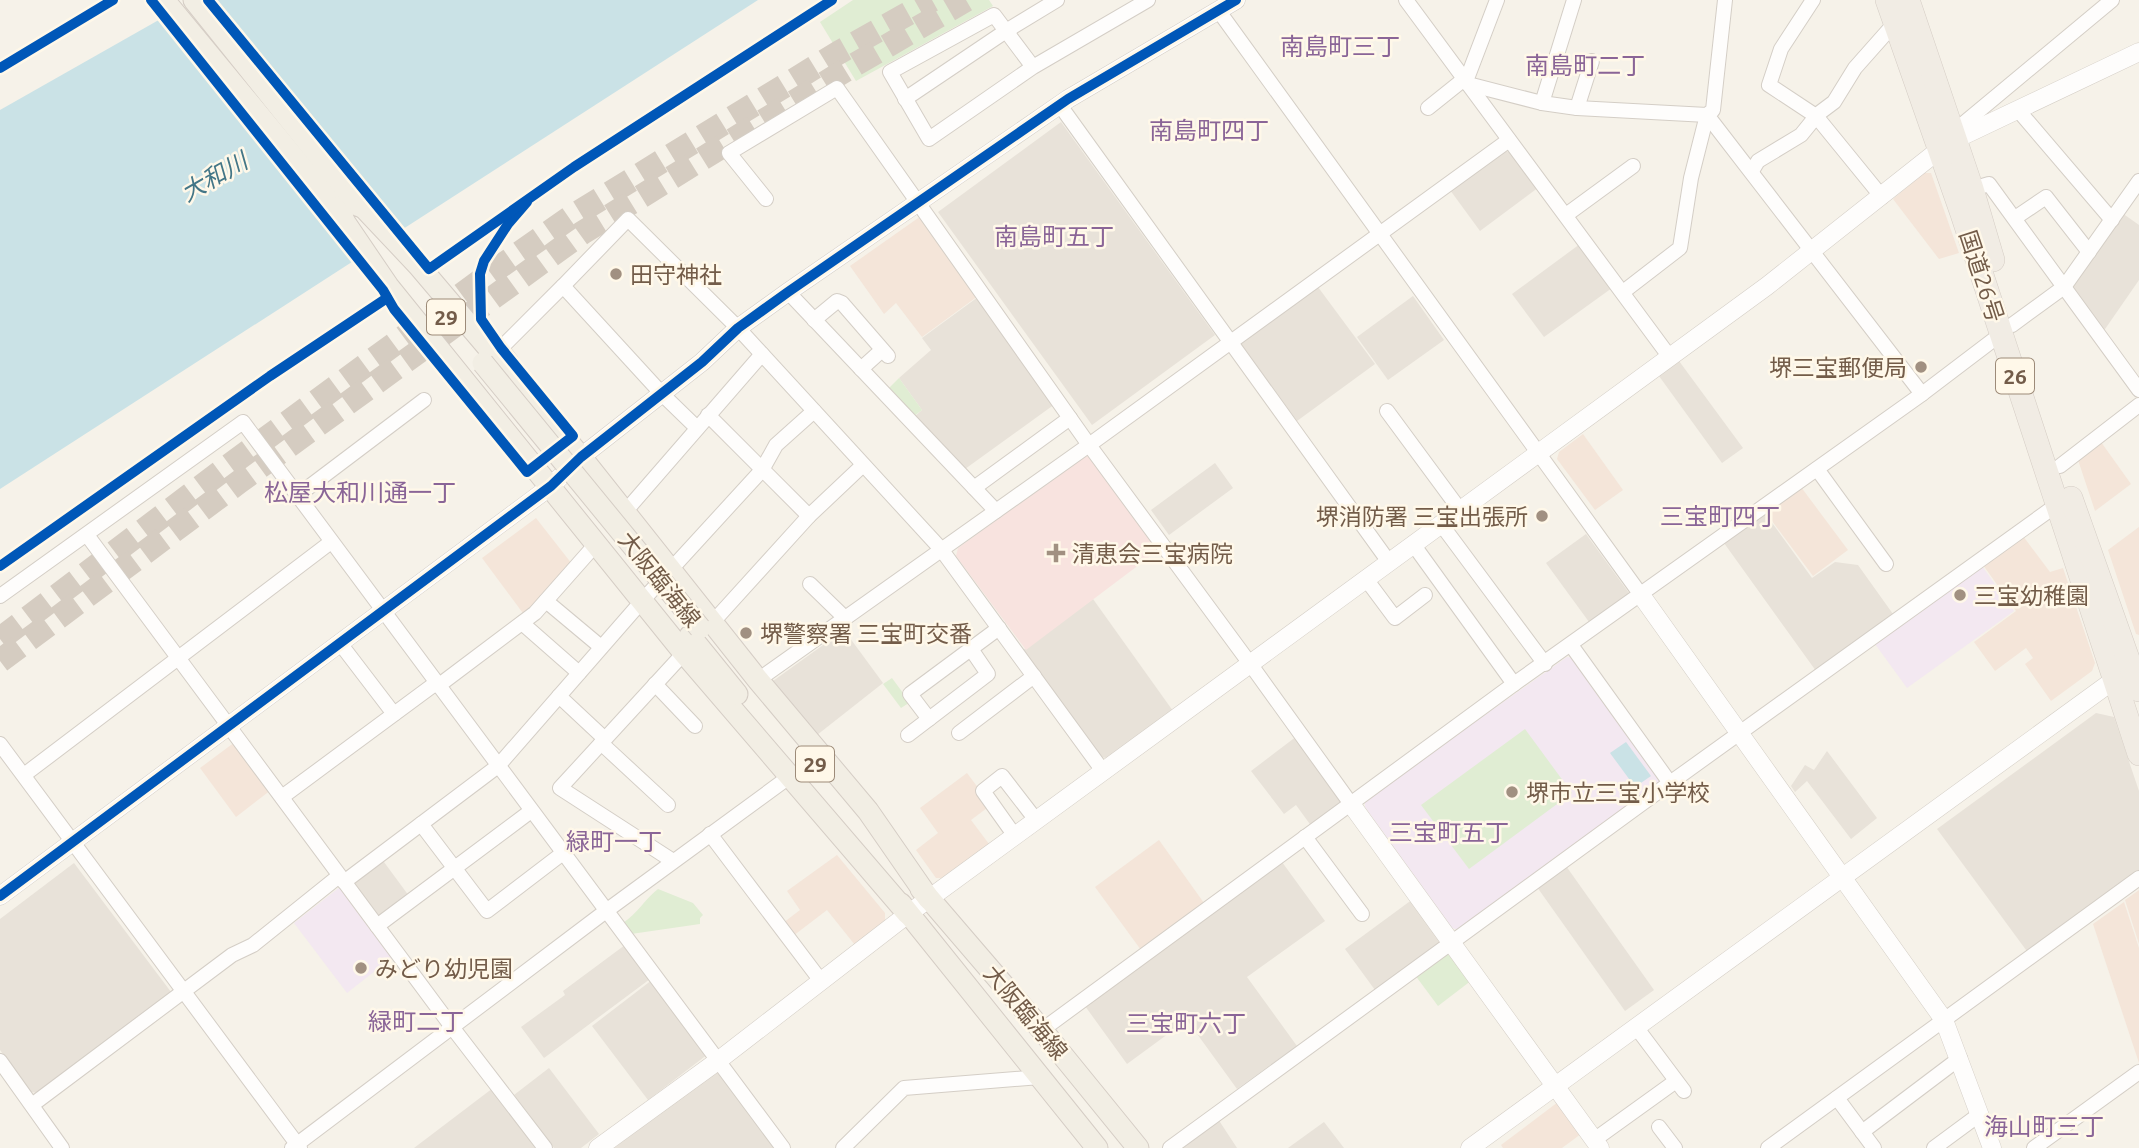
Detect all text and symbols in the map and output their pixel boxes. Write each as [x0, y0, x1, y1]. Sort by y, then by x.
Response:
district label: 南島町三丁 [1280, 33, 1400, 60]
district label: 南島町二丁 [1525, 52, 1645, 79]
district label: 南島町四丁 [1149, 117, 1269, 144]
water label: 大和川 [176, 146, 255, 207]
district label: 南島町五丁 [994, 223, 1114, 250]
street label: 国道26号 [1955, 227, 2009, 325]
place label: 田守神社 [630, 262, 722, 287]
marker: 田守神社 [608, 266, 624, 282]
road number: 29 [427, 300, 465, 334]
place label: 堺三宝郵便局 [1769, 355, 1907, 380]
road number: 26 [1996, 358, 2034, 394]
marker: 堺三宝郵便局 [1913, 359, 1929, 375]
district label: 松屋大和川通一丁 [264, 479, 456, 506]
district label: 三宝町四丁 [1660, 503, 1780, 530]
place label: 堺消防署 三宝出張所 [1316, 504, 1528, 529]
marker: 堺消防署 三宝出張所 [1534, 508, 1550, 524]
street label: 大阪臨海線 [614, 526, 706, 632]
place label: 清恵会三宝病院 [1072, 541, 1233, 566]
marker: 清恵会三宝病院 [1046, 543, 1066, 563]
place label: 三宝幼稚園 [1974, 583, 2089, 608]
marker: 三宝幼稚園 [1952, 587, 1968, 603]
place label: 堺警察署 三宝町交番 [760, 621, 972, 646]
marker: 堺警察署 三宝町交番 [738, 625, 754, 641]
road number: 29 [796, 746, 834, 782]
place label: 堺市立三宝小学校 [1526, 780, 1710, 805]
marker: 堺市立三宝小学校 [1504, 784, 1520, 800]
district label: 三宝町五丁 [1389, 819, 1509, 846]
district label: 緑町一丁 [566, 828, 662, 855]
place label: みどり幼児園 [375, 956, 513, 981]
marker: みどり幼児園 [353, 960, 369, 976]
street label: 大阪臨海線 [979, 960, 1073, 1064]
district label: 緑町二丁 [368, 1008, 464, 1035]
district label: 三宝町六丁 [1126, 1010, 1246, 1037]
district label: 海山町三丁 [1984, 1113, 2104, 1140]

